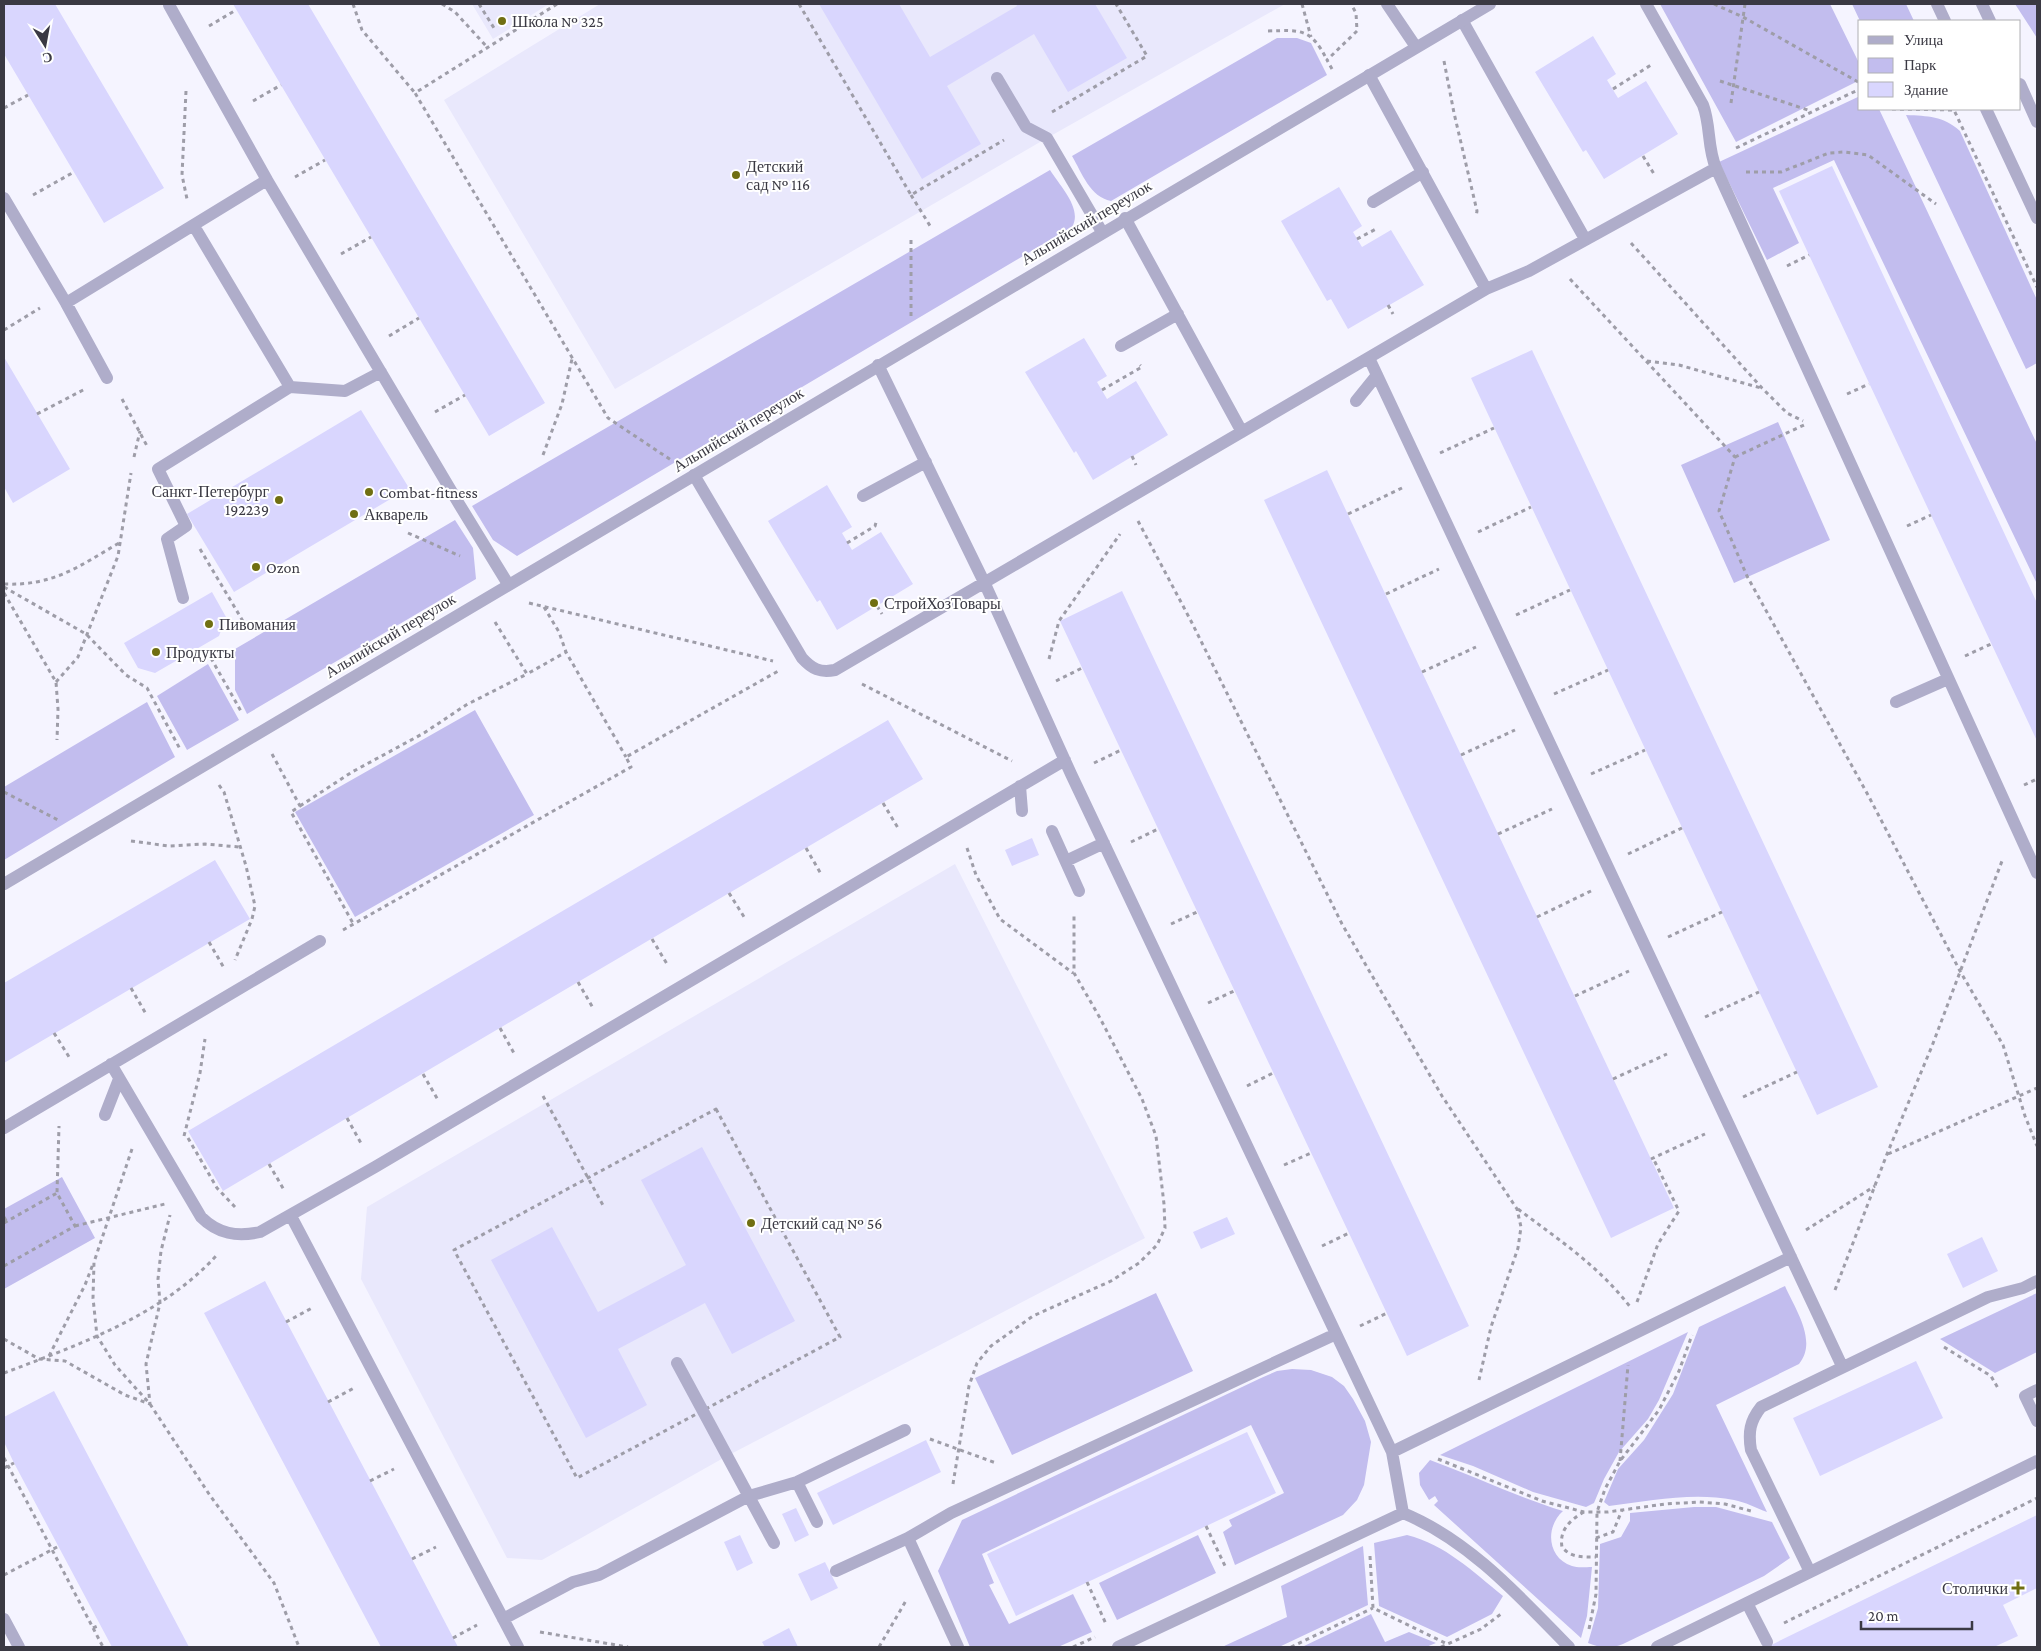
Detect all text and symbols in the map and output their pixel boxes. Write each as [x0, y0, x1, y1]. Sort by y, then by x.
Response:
place label: Школа № 325 [512, 13, 603, 30]
marker: Школа № 325 [496, 15, 508, 27]
north arrow [20, 20, 70, 70]
legend [1858, 20, 2021, 110]
text: Улица [1904, 32, 1943, 48]
text: С [41, 49, 54, 67]
text: Парк [1904, 57, 1937, 73]
text: Здание [1904, 82, 1948, 98]
place label: Детский сад № 116 [746, 158, 810, 194]
marker: Детский сад № 116 [730, 169, 742, 181]
street label: Альпийский переулок [1018, 177, 1155, 269]
street label: Альпийский переулок [670, 384, 807, 476]
place label: Санкт-Петербург 192239 [151, 483, 269, 518]
place label: Combat-fitness [379, 484, 478, 501]
marker: Combat-fitness [363, 486, 375, 498]
marker: Санкт-Петербург 192239 [273, 494, 285, 506]
place label: Акварель [364, 506, 428, 524]
marker: Акварель [348, 508, 360, 520]
place label: Ozon [266, 559, 300, 576]
marker: Ozon [250, 561, 262, 573]
street label: Альпийский переулок [322, 590, 459, 682]
place label: СтройХозТовары [884, 595, 1001, 613]
marker: СтройХозТовары [868, 597, 880, 609]
place label: Пивомания [219, 616, 297, 633]
marker: Пивомания [203, 618, 215, 630]
place label: Продукты [166, 644, 235, 662]
marker: Продукты [150, 646, 162, 658]
place label: Детский сад № 56 [761, 1215, 882, 1233]
marker: Детский сад № 56 [745, 1217, 757, 1229]
place label: Столички [1942, 1580, 2008, 1597]
marker: Столички [2012, 1582, 2024, 1594]
scale bar [1861, 1598, 1972, 1630]
text: 20 m [1868, 1608, 1899, 1624]

